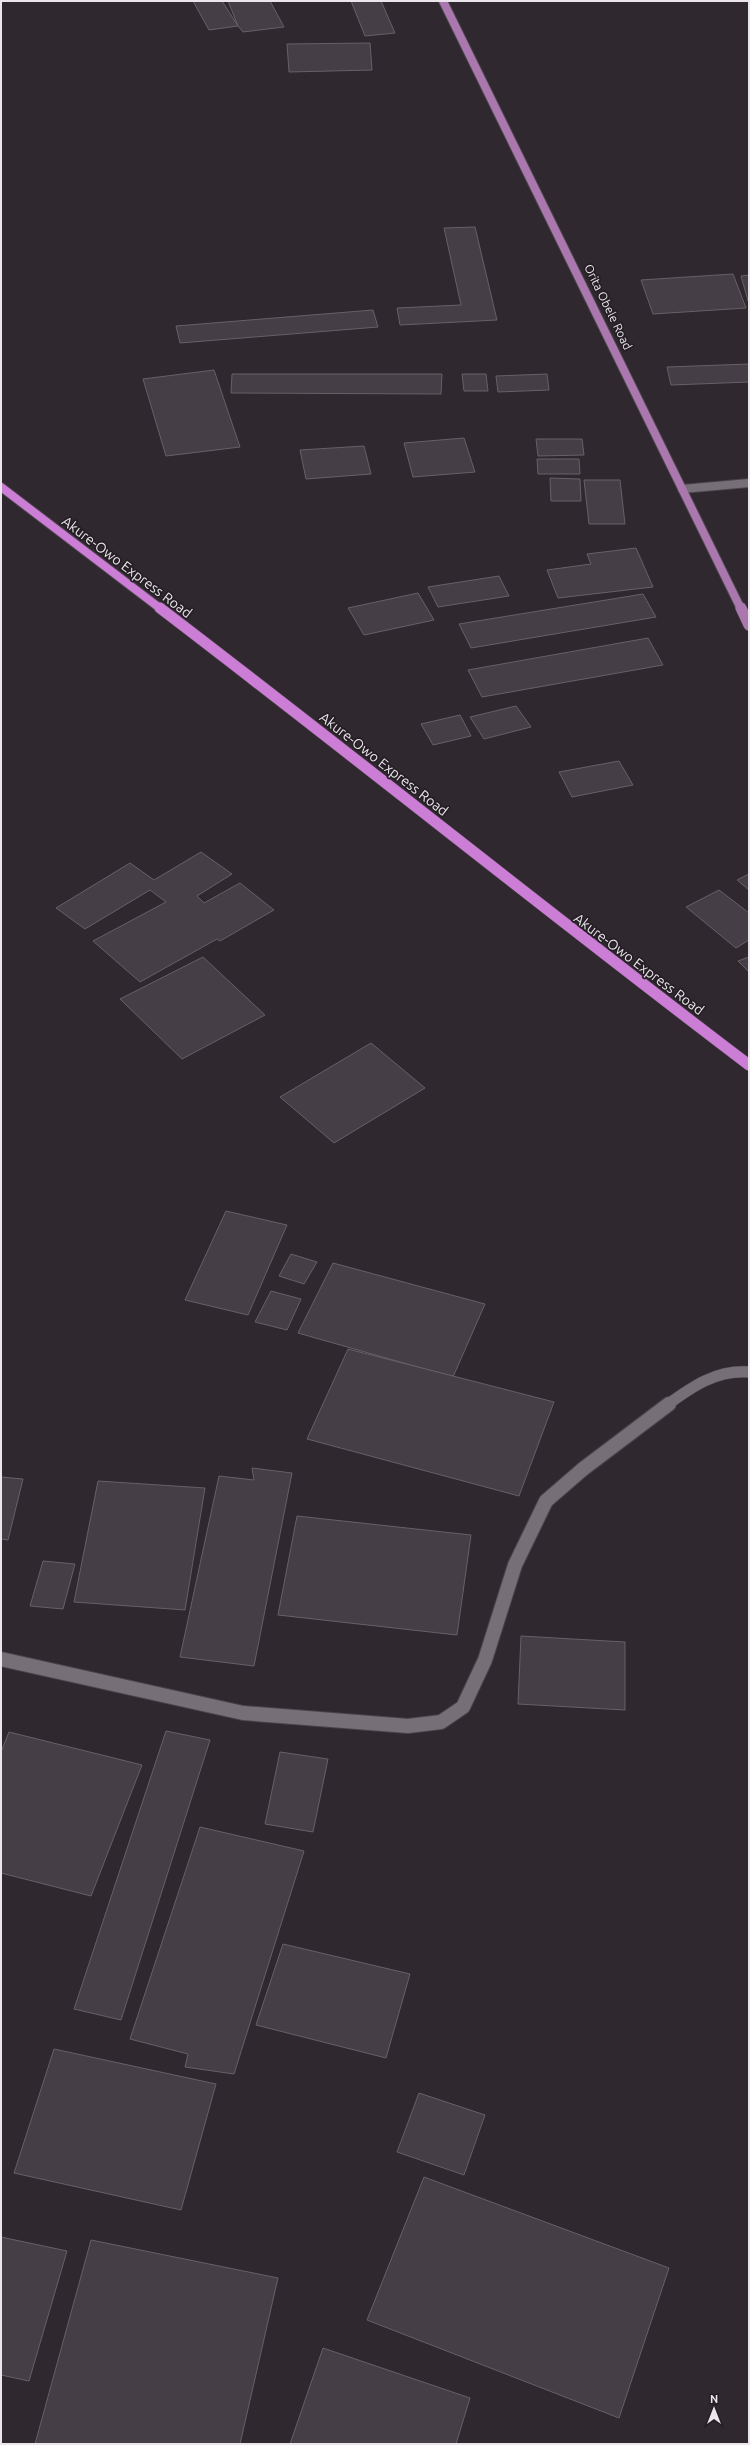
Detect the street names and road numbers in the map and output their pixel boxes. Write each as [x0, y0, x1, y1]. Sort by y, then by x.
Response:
street label: Orita Obele Road [582, 262, 635, 352]
street label: Akure-Owo Express Road [59, 513, 195, 621]
street label: Akure-Owo Express Road [317, 709, 451, 819]
street label: Akure-Owo Express Road [571, 910, 707, 1018]

